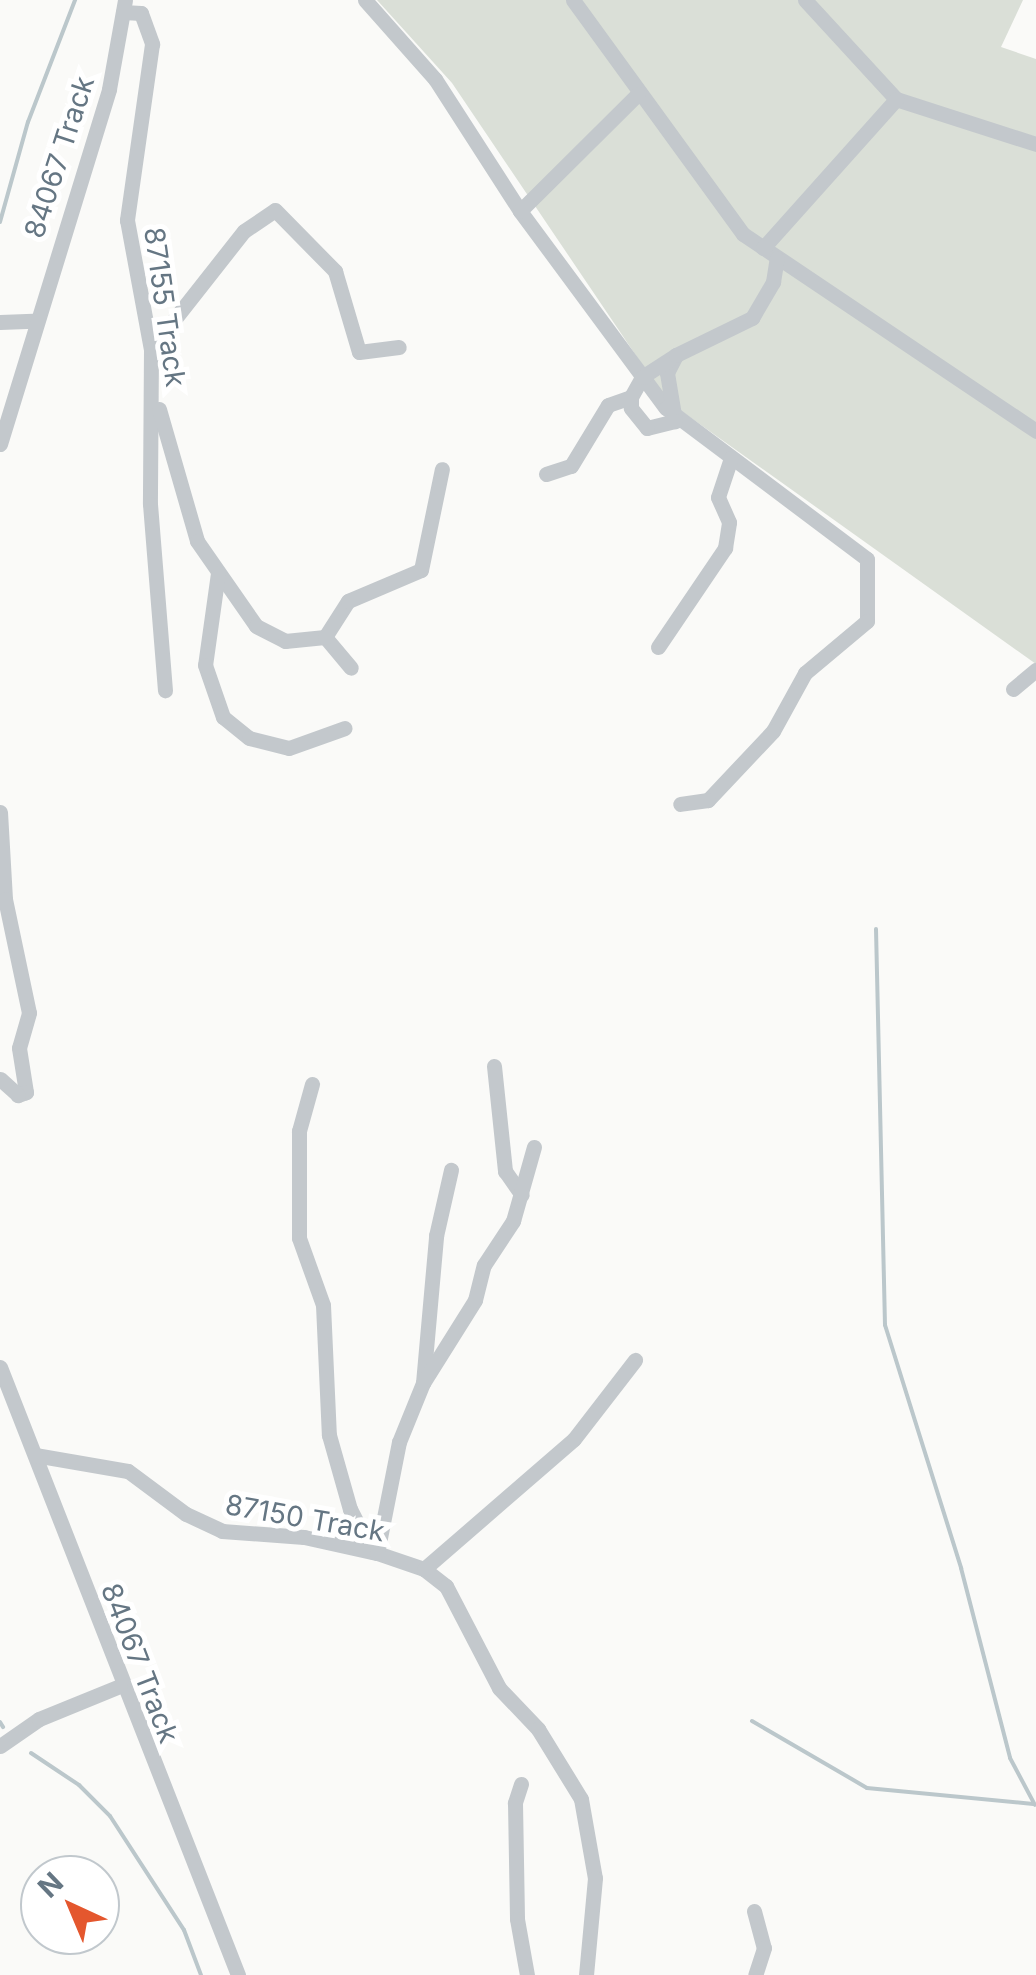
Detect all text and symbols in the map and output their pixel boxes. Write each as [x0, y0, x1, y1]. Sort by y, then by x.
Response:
street label: 84067 Track [17, 72, 101, 242]
street label: 87155 Track [137, 225, 193, 389]
street label: 87150 Track [223, 1487, 387, 1549]
street label: 84067 Track [94, 1578, 186, 1748]
north arrow [20, 1855, 120, 1955]
text: N [31, 1865, 70, 1905]

